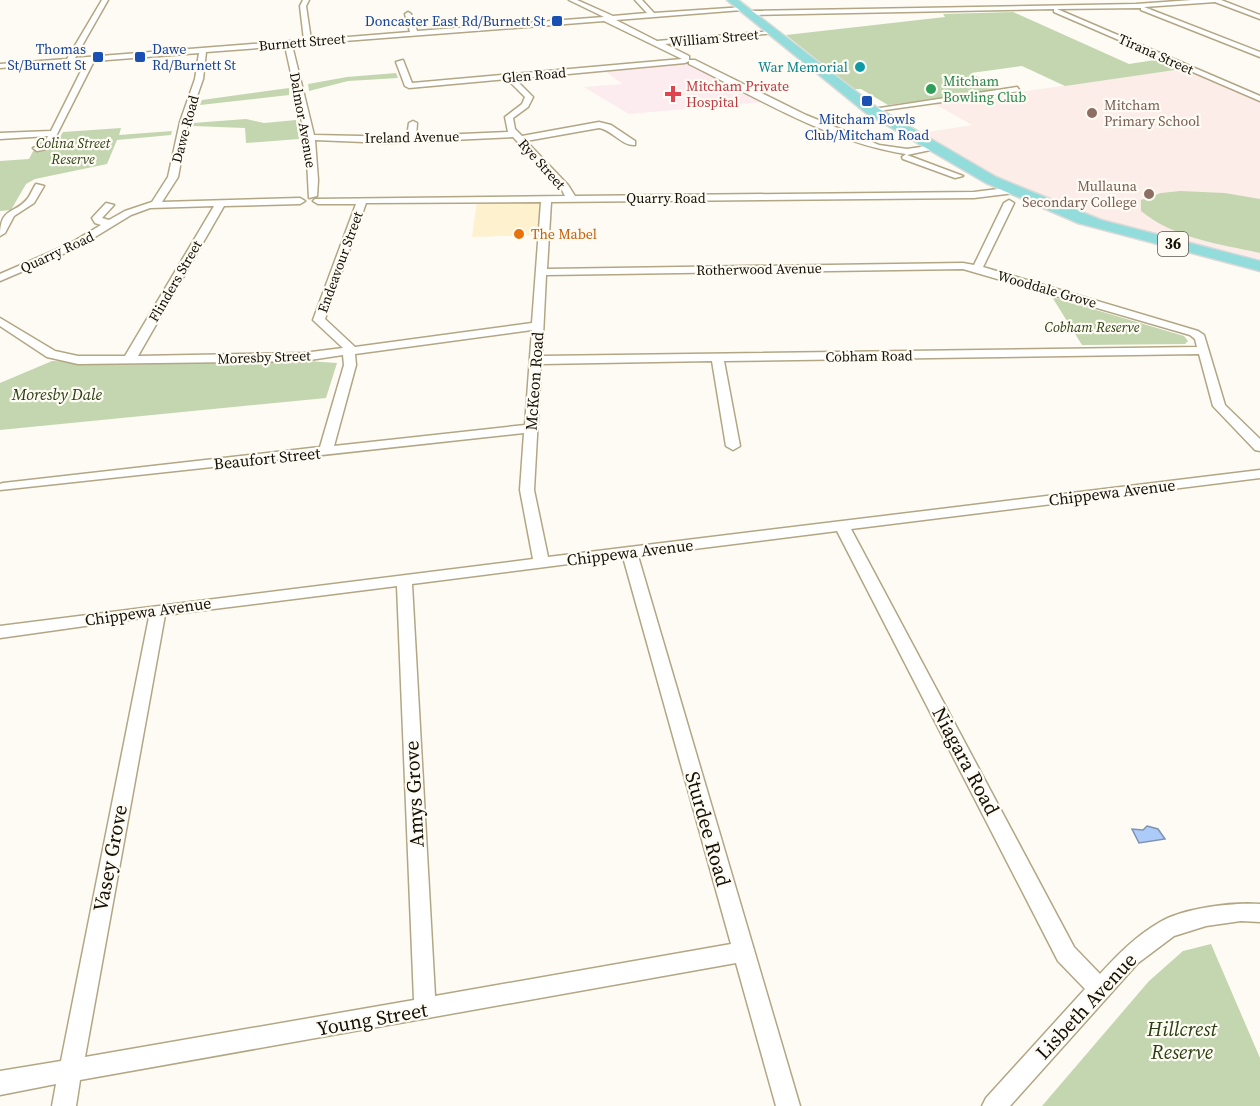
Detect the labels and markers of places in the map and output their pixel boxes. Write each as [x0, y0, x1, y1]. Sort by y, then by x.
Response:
place label: Doncaster East Rd/Burnett St [365, 11, 545, 31]
marker: Doncaster East Rd/Burnett St [550, 14, 564, 28]
place label: Thomas St/Burnett St [8, 39, 86, 75]
place label: Dawe Rd/Burnett St [152, 39, 236, 75]
marker: Thomas St/Burnett St [91, 50, 105, 64]
marker: Dawe Rd/Burnett St [133, 50, 147, 64]
place label: War Memorial [758, 57, 848, 77]
marker: War Memorial [853, 60, 867, 74]
place label: Mitcham Bowling Club [943, 71, 1026, 107]
place label: Mitcham Private Hospital [686, 76, 789, 112]
marker: Mitcham Bowling Club [924, 82, 938, 96]
marker: Mitcham Private Hospital [664, 85, 682, 103]
marker: Mitcham Bowls Club/Mitcham Road [860, 94, 874, 108]
place label: Mitcham Primary School [1104, 95, 1200, 131]
marker: Mitcham Primary School [1085, 106, 1099, 120]
place label: Mitcham Bowls Club/Mitcham Road [805, 109, 929, 145]
place label: Mullauna Secondary College [1022, 176, 1138, 212]
marker: Mullauna Secondary College [1142, 187, 1156, 201]
place label: The Mabel [531, 224, 597, 244]
marker: The Mabel [512, 227, 526, 241]

